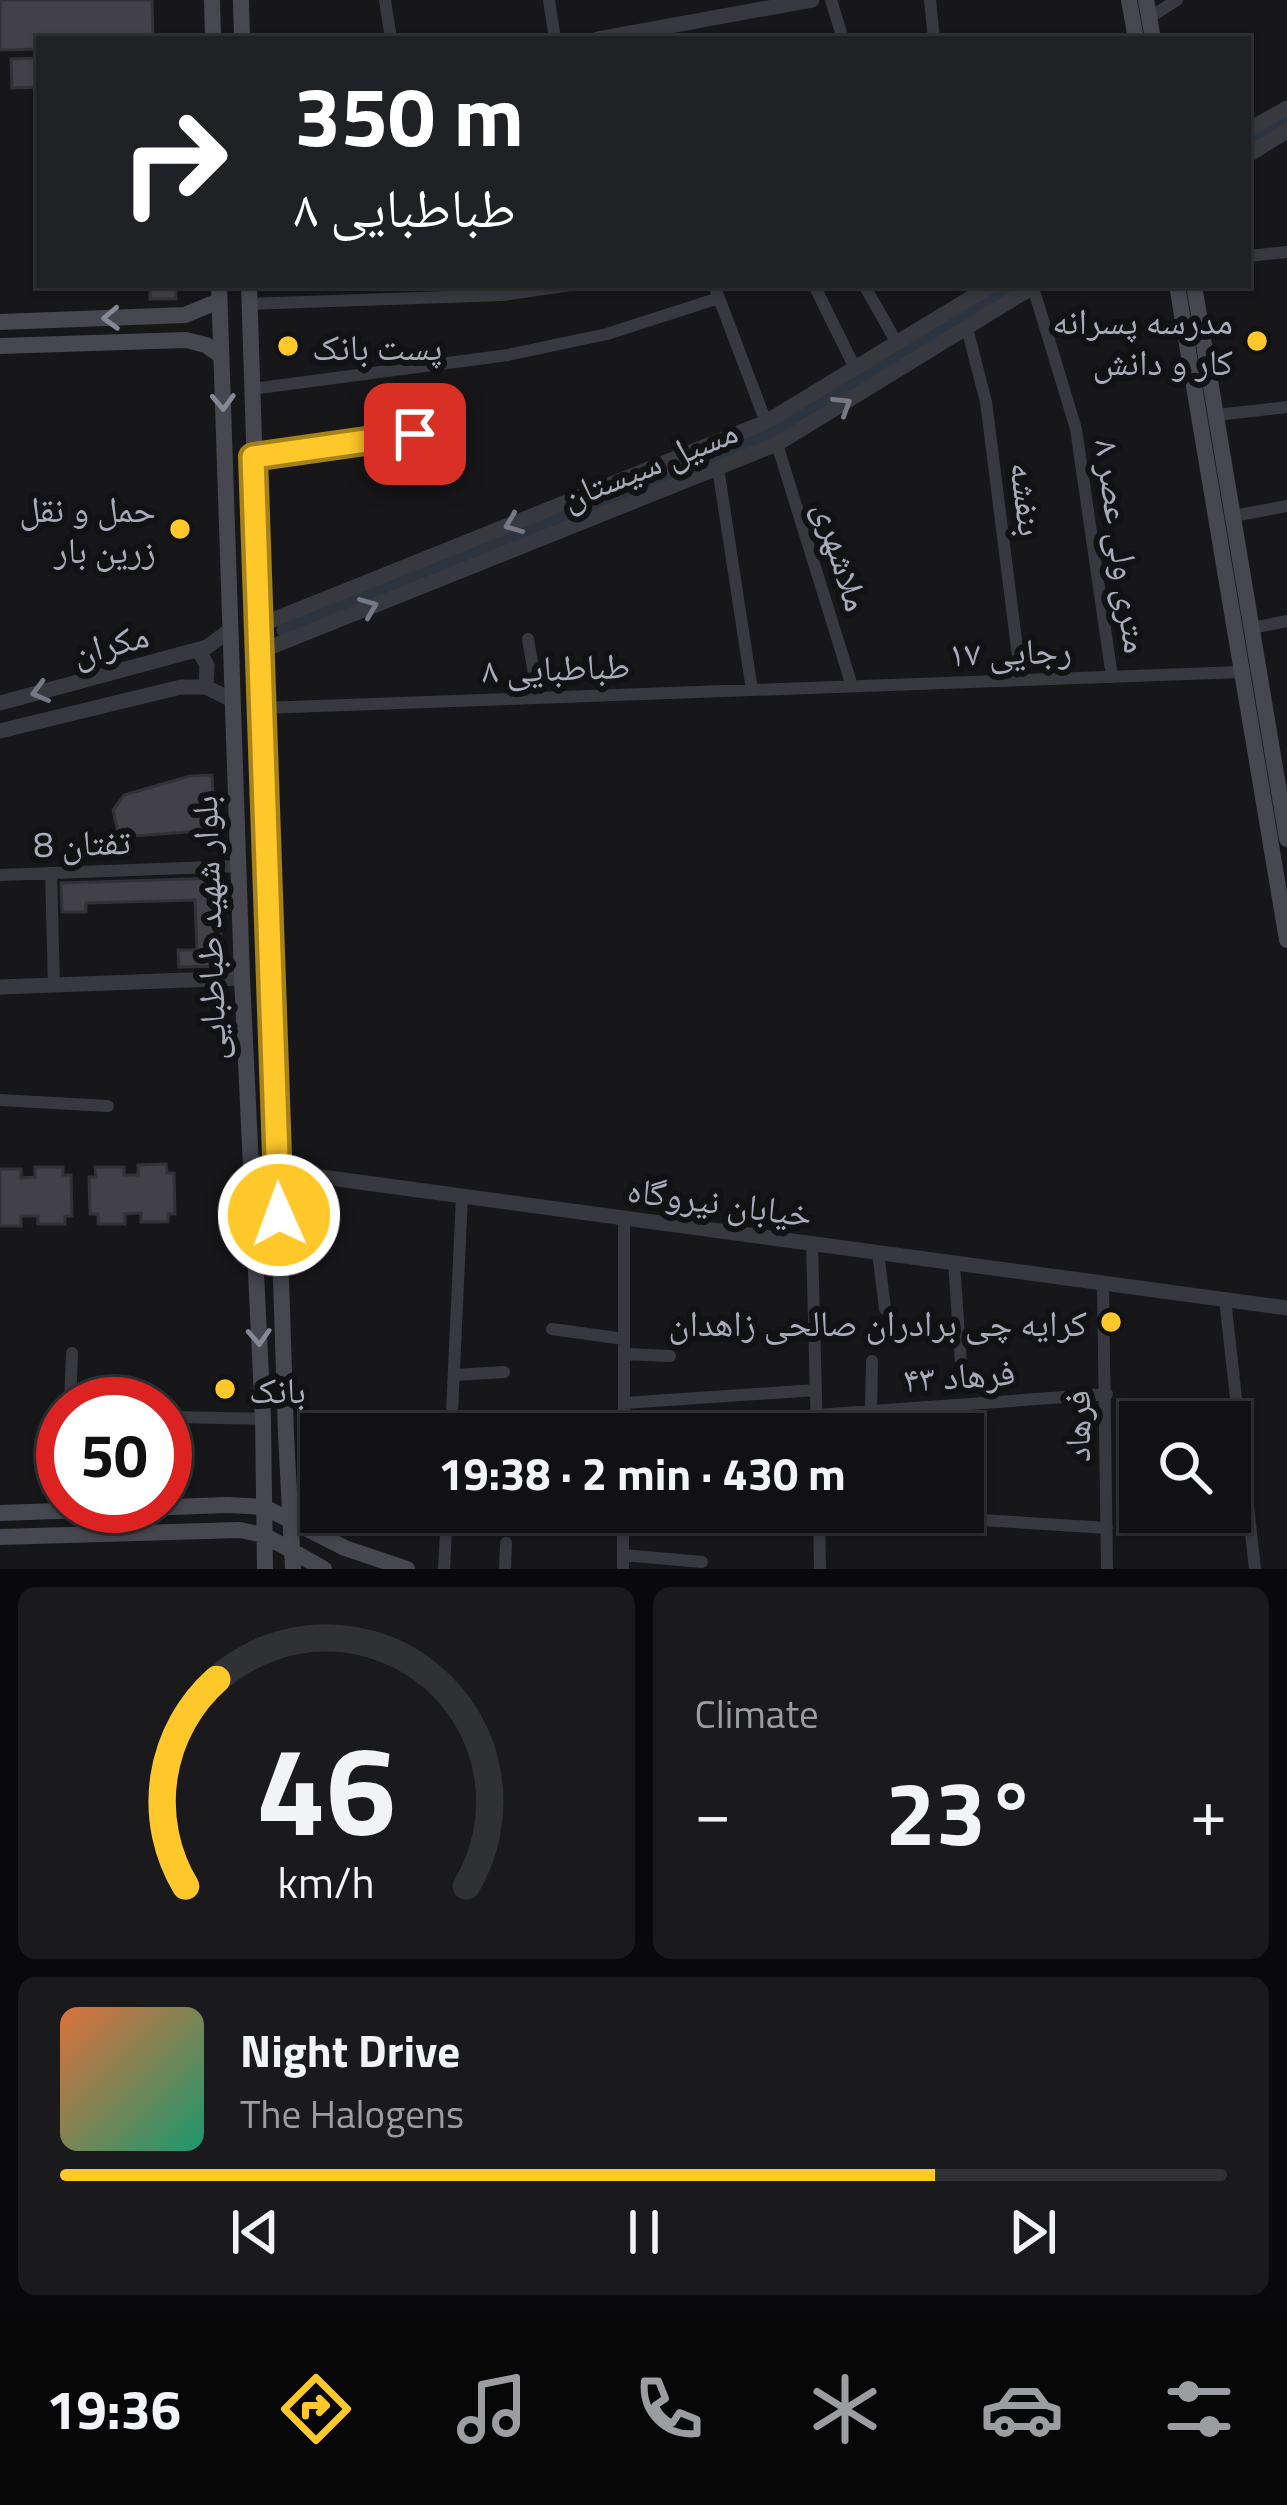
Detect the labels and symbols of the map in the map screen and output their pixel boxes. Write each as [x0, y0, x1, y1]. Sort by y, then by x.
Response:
place label: مدرسه پسرانه کار و دانش [1052, 293, 1233, 389]
one-way arrow [101, 305, 120, 331]
place label: پست بانک [312, 319, 442, 374]
marker: مدرسه پسرانه کار و دانش [1244, 328, 1270, 354]
marker: پست بانک [275, 333, 301, 359]
pin [364, 383, 466, 485]
one-way arrow [209, 393, 235, 412]
one-way arrow [830, 397, 852, 419]
street label: مسیل سیستان [552, 403, 746, 523]
street label: ۸ متری ولی عصر [1081, 435, 1165, 657]
street label: بنفشه [996, 459, 1060, 539]
place label: حمل و نقل زرین بار [19, 481, 156, 577]
street label: ملاشهری [800, 494, 886, 618]
one-way arrow [504, 510, 525, 534]
marker: حمل و نقل زرین بار [167, 516, 193, 542]
one-way arrow [358, 597, 379, 622]
street label: مکران [66, 606, 154, 680]
street label: رجایی ۱۷ [947, 621, 1073, 681]
street label: طباطبایی ۸ [481, 637, 631, 697]
one-way arrow [31, 678, 51, 703]
street label: بلوار شهید طباطبایی [176, 795, 240, 1061]
street label: تفتان 8 [32, 813, 132, 871]
position arrow [216, 1152, 342, 1278]
street label: خیابان نیروگاه [624, 1161, 816, 1241]
place label: کرایه چی برادران صالحی زاهدان [668, 1295, 1087, 1350]
marker: کرایه چی برادران صالحی زاهدان [1098, 1309, 1124, 1335]
one-way arrow [246, 1328, 272, 1347]
street label: فرهاد ۴۳ [901, 1344, 1017, 1406]
place label: بانک [249, 1362, 306, 1417]
marker: بانک [212, 1376, 238, 1402]
speed limit sign: 50 [36, 1377, 192, 1533]
street label: فرهاد [1049, 1390, 1104, 1462]

